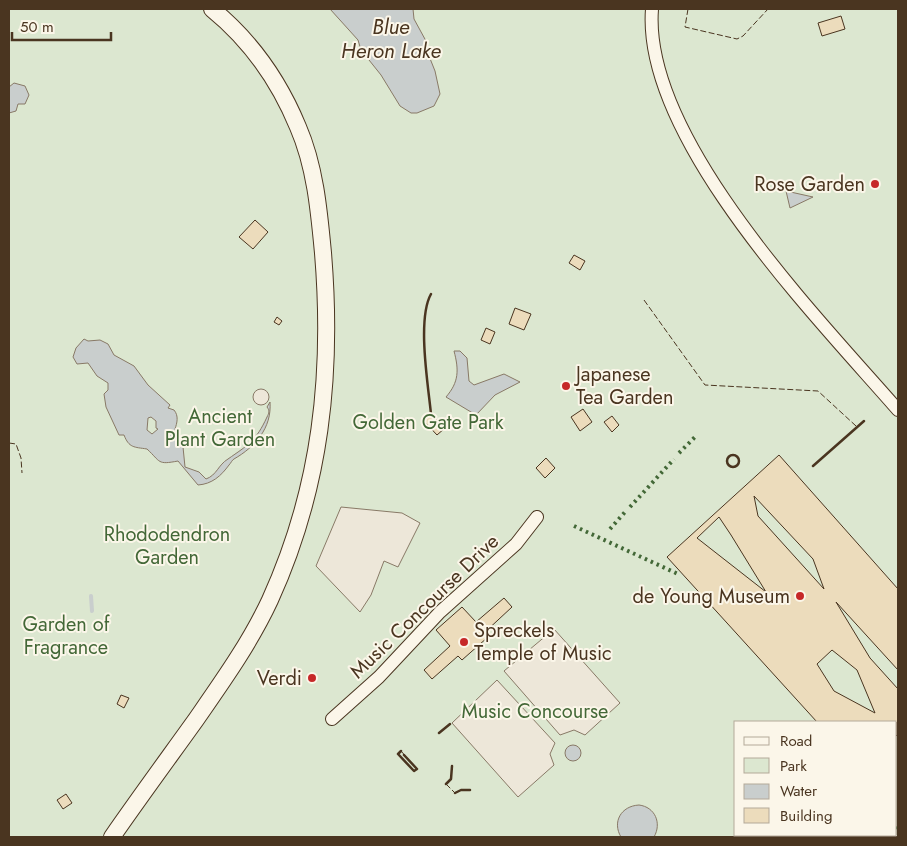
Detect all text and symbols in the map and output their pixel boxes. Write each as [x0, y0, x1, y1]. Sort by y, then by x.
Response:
scale bar [12, 10, 111, 42]
water label: Blue Heron Lake [341, 12, 441, 66]
text: 50 m [20, 16, 54, 38]
place label: Rose Garden [754, 170, 865, 199]
marker: Rose Garden [869, 178, 881, 190]
place label: Japanese Tea Garden [573, 360, 673, 412]
marker: Japanese Tea Garden [560, 380, 572, 392]
park label: Ancient Plant Garden [165, 402, 275, 454]
park label: Golden Gate Park [352, 408, 504, 437]
park label: Rhododendron Garden [104, 520, 230, 572]
street label: Music Concourse Drive [343, 527, 505, 685]
place label: de Young Museum [633, 582, 790, 611]
marker: de Young Museum [794, 590, 806, 602]
park label: Garden of Fragrance [23, 610, 111, 662]
place label: Spreckels Temple of Music [474, 616, 612, 668]
marker: Spreckels Temple of Music [458, 636, 470, 648]
place label: Verdi [257, 664, 302, 693]
marker: Verdi [306, 672, 318, 684]
park label: Music Concourse [462, 697, 608, 726]
legend [734, 721, 897, 836]
text: Road [780, 730, 812, 752]
text: Park [780, 755, 807, 777]
text: Water [780, 780, 818, 802]
text: Building [780, 805, 832, 827]

